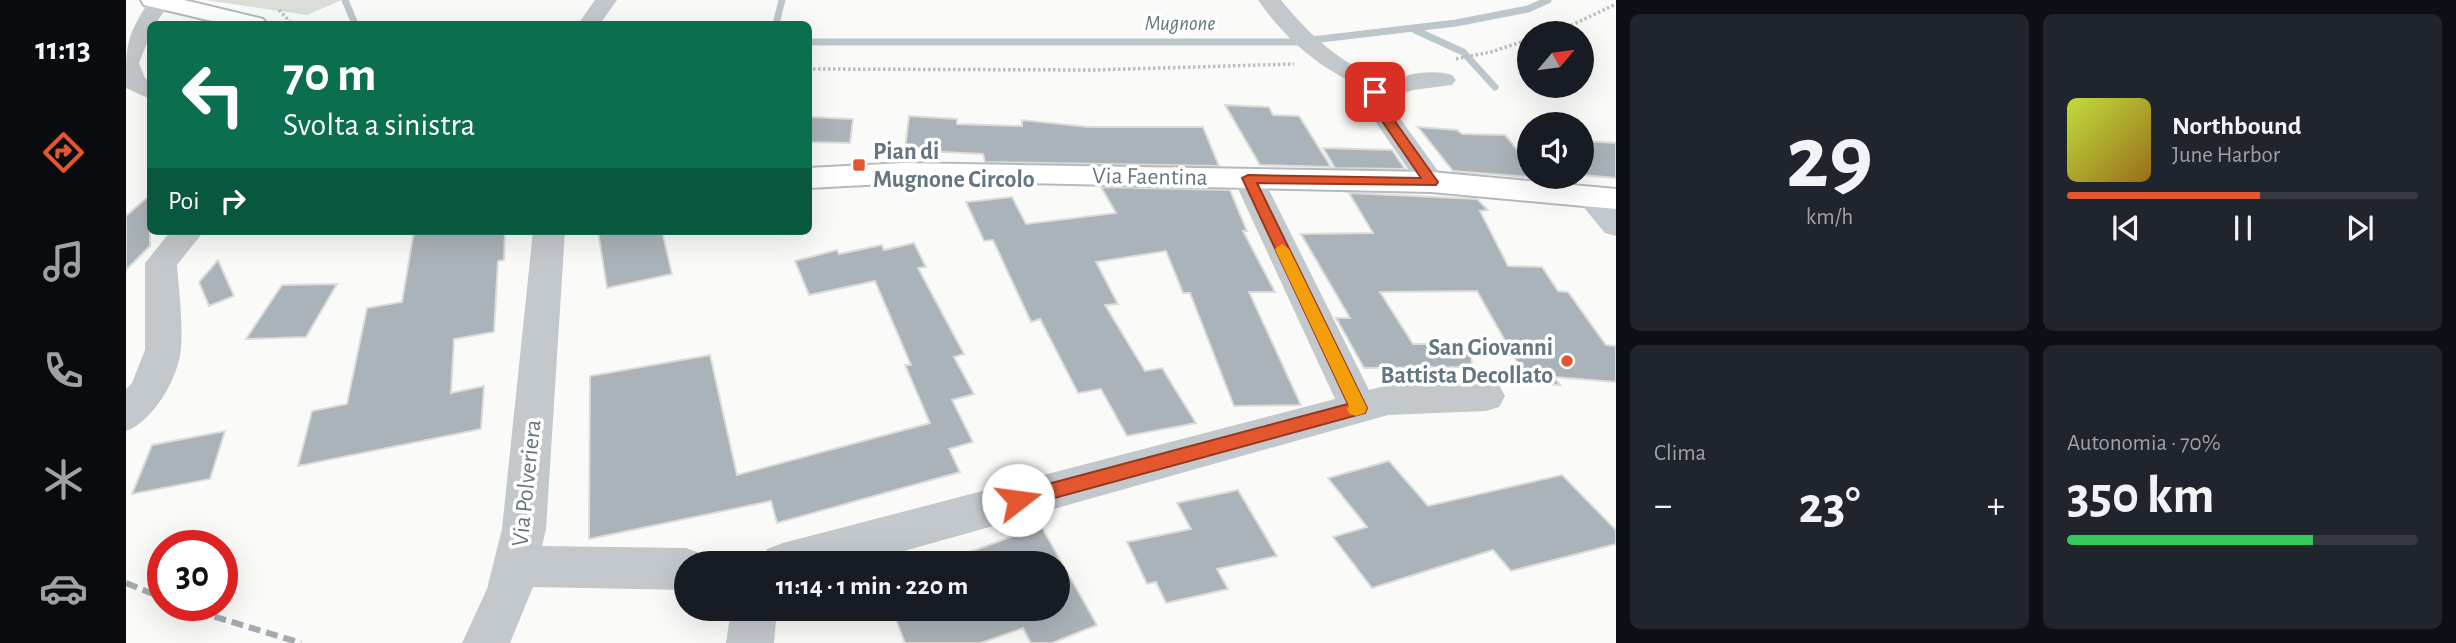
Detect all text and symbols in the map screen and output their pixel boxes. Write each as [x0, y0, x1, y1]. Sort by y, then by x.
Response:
water label: Mugnone [1145, 13, 1215, 34]
north arrow [1517, 21, 1594, 98]
map controls [1517, 21, 1594, 189]
text: 11:13 [35, 33, 91, 65]
icon: left [168, 49, 259, 140]
text: 70 m [283, 51, 377, 100]
pin [1345, 62, 1405, 122]
icon: arrive [1356, 73, 1394, 111]
text: Svolta a sinistra [283, 109, 475, 141]
button: sound [1517, 112, 1594, 189]
text: 29 [1786, 113, 1873, 204]
text: Northbound [2172, 113, 2301, 139]
icon: directions [39, 128, 88, 177]
place label: Pian di Mugnone Circolo [873, 140, 1035, 192]
text: June Harbor [2172, 144, 2280, 167]
marker: Pian di Mugnone Circolo [851, 157, 867, 173]
street label: Via Faentina [1092, 164, 1208, 190]
icon: right [214, 182, 252, 220]
text: Poi [168, 188, 200, 214]
text: km/h [1806, 206, 1853, 229]
icon: previous [2107, 209, 2145, 247]
icon: pause [2224, 209, 2262, 247]
icon: next [2341, 209, 2379, 247]
icon: music [39, 237, 88, 286]
place label: San Giovanni Battista Decollato [1381, 336, 1553, 388]
icon: phone [39, 346, 88, 395]
marker: San Giovanni Battista Decollato [1559, 353, 1575, 369]
street label: Via Polveriera [508, 418, 546, 548]
text: Autonomia · 70% [2067, 432, 2221, 455]
text: Clima [1654, 442, 1706, 465]
icon: climate [39, 455, 88, 504]
position arrow [981, 463, 1055, 537]
text: 350 km [2067, 470, 2215, 522]
text: 23° [1798, 480, 1861, 532]
text: − [1654, 487, 1672, 525]
text: + [1987, 487, 2005, 525]
speed limit sign: 30 [147, 530, 238, 621]
icon: car [39, 564, 88, 613]
text: 11:14 · 1 min · 220 m [776, 573, 968, 599]

